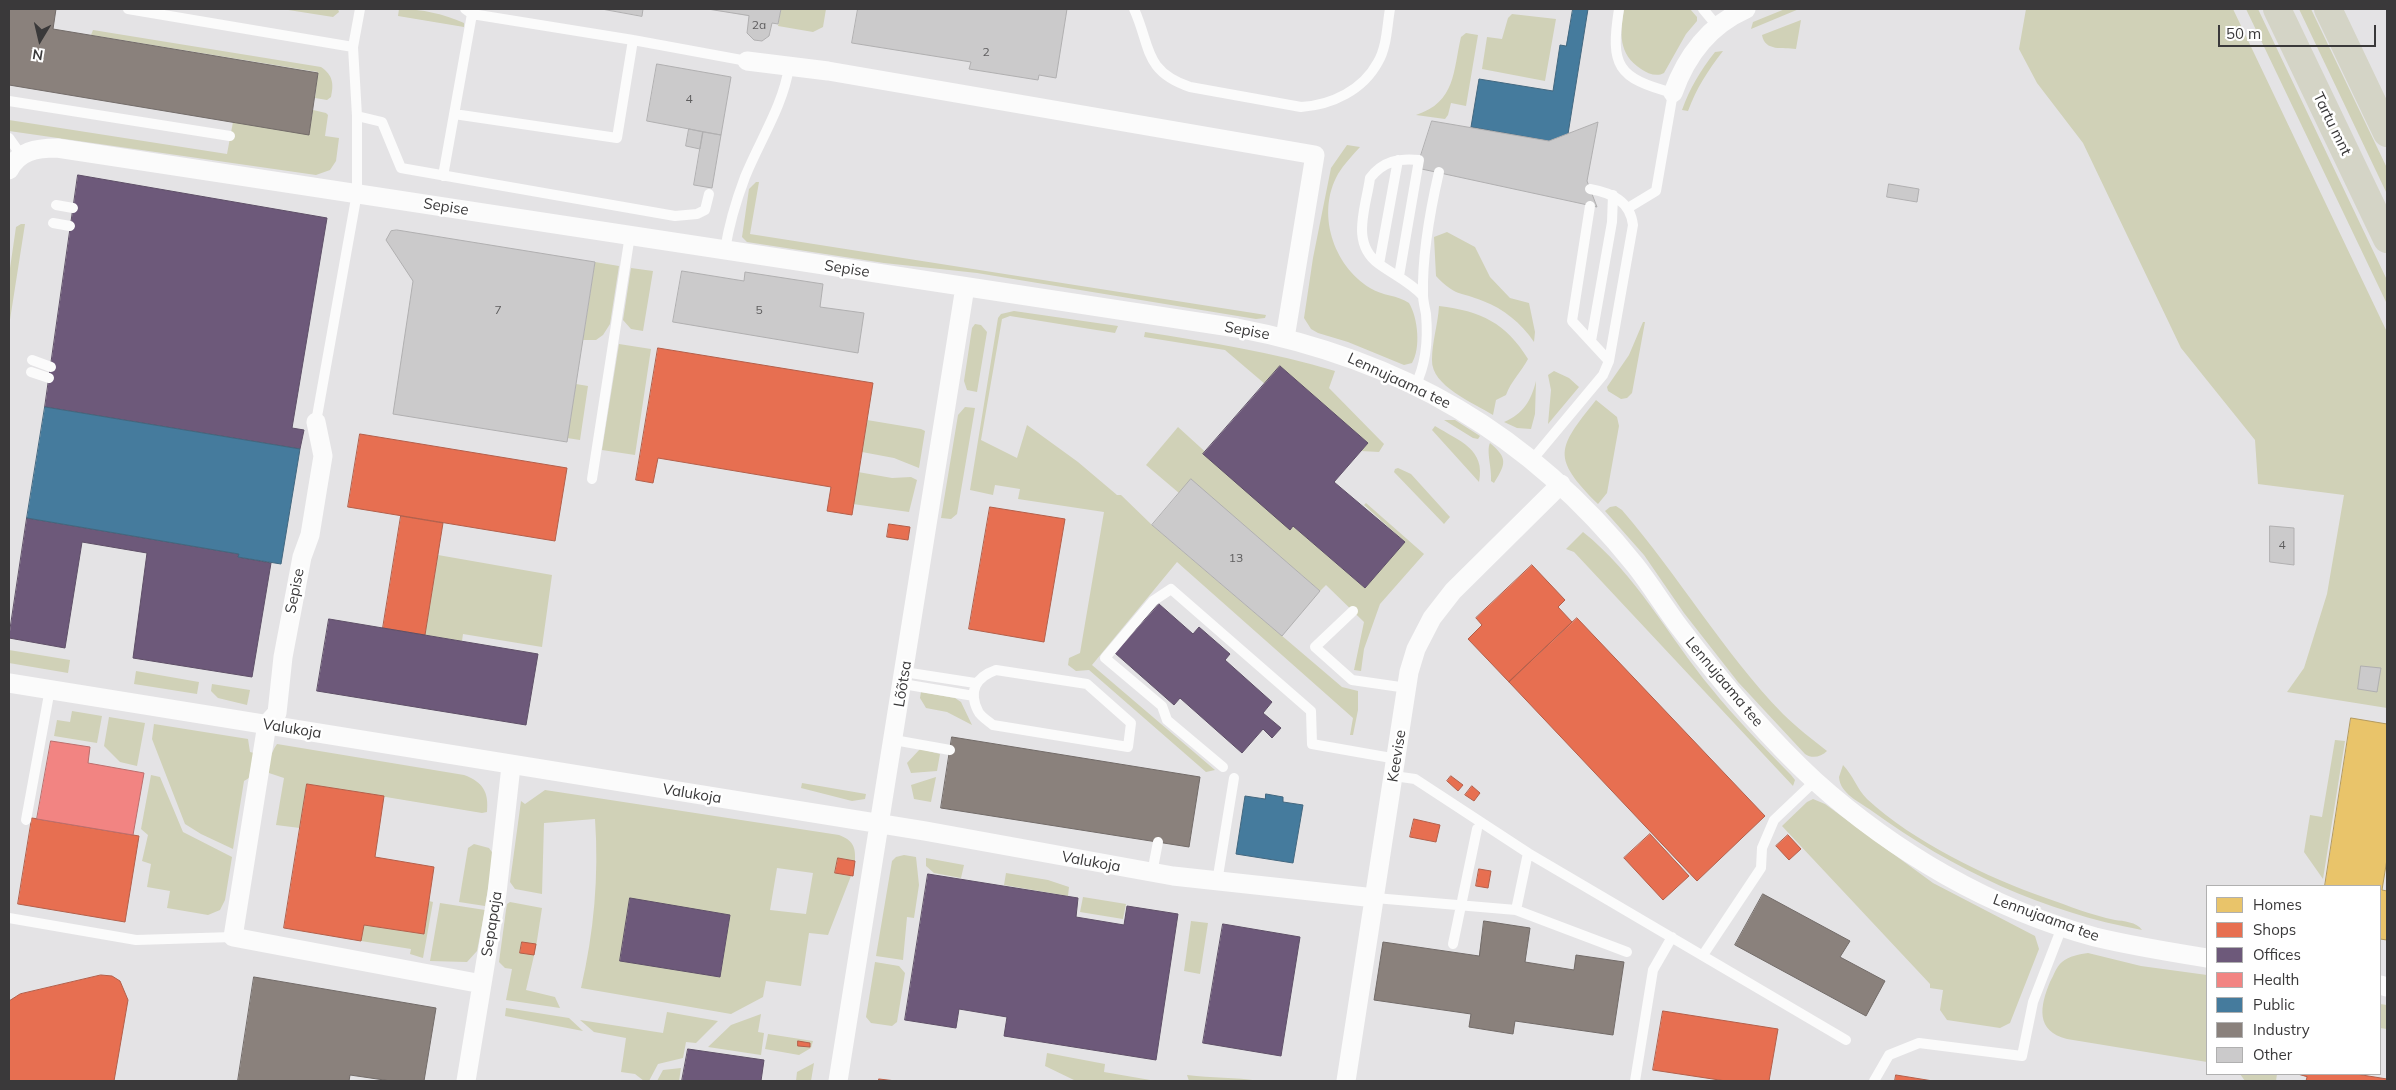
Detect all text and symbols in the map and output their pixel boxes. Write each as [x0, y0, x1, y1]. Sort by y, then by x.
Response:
north arrow [15, 15, 65, 65]
scale bar [2221, 15, 2378, 47]
house number: 2a [752, 18, 766, 32]
text: 50 m [2226, 24, 2261, 43]
text: N [31, 45, 44, 65]
house number: 2 [982, 45, 990, 59]
street label: Tartu mnt [2309, 90, 2355, 158]
house number: 4 [685, 92, 693, 106]
street label: Sepise [422, 195, 470, 219]
street label: Sepise [823, 257, 871, 281]
house number: 7 [494, 303, 502, 317]
house number: 5 [755, 303, 763, 317]
street label: Sepise [1223, 318, 1271, 344]
street label: Lennujaama tee [1345, 349, 1453, 413]
house number: 4 [2278, 538, 2286, 552]
house number: 13 [1229, 551, 1243, 565]
street label: Sepise [282, 567, 308, 615]
street label: Lennujaama tee [1681, 633, 1767, 731]
street label: Lõõtsa [890, 659, 916, 709]
street label: Valukoja [261, 715, 323, 743]
street label: Keevise [1384, 729, 1410, 783]
street label: Valukoja [661, 780, 723, 808]
street label: Valukoja [1060, 848, 1122, 876]
legend [2206, 885, 2381, 1075]
street label: Sepapaja [478, 890, 506, 958]
street label: Lennujaama tee [1990, 890, 2102, 946]
text: Homes [2253, 895, 2302, 914]
text: Shops [2253, 920, 2296, 939]
text: Offices [2253, 945, 2301, 964]
text: Health [2253, 970, 2299, 989]
text: Public [2253, 995, 2295, 1014]
text: Industry [2253, 1020, 2310, 1039]
text: Other [2253, 1045, 2292, 1064]

